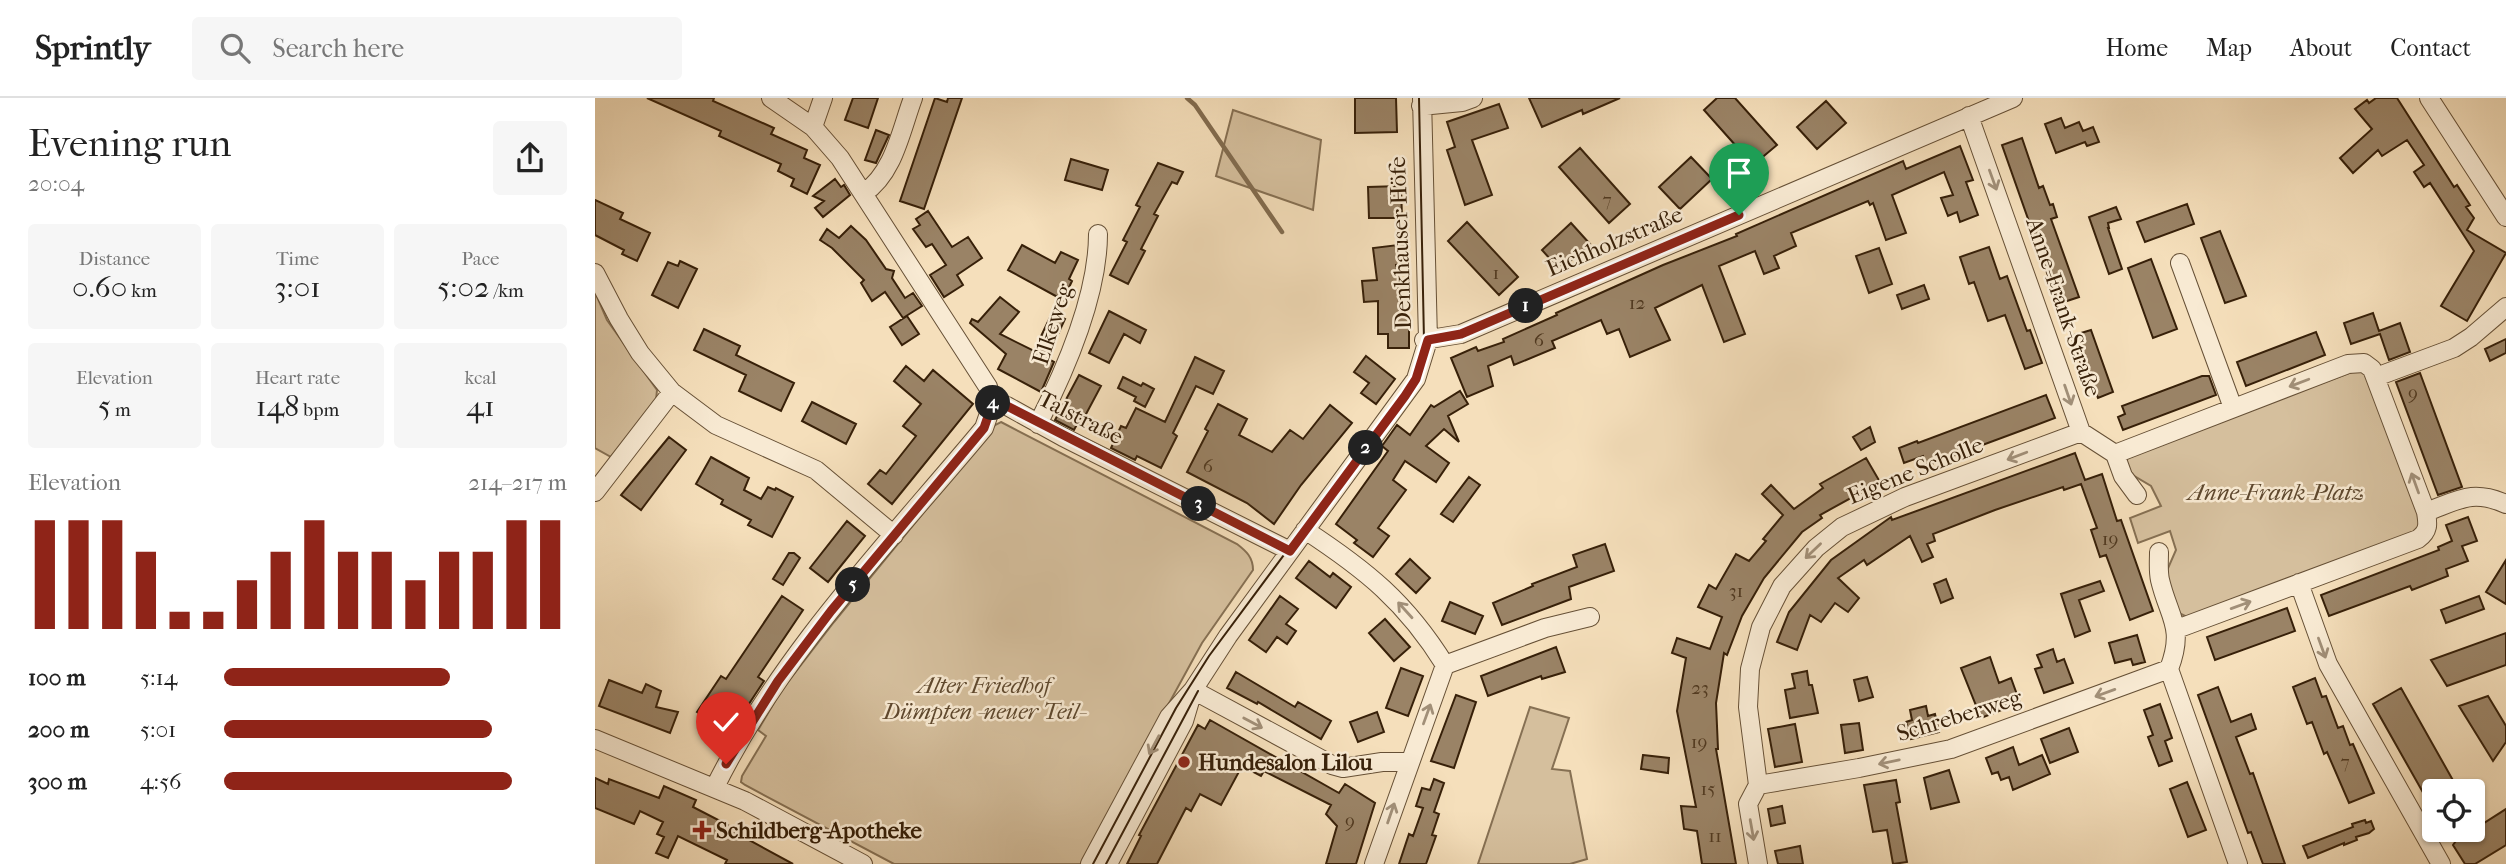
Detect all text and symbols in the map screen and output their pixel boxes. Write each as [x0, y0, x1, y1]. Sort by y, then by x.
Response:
search box [192, 17, 682, 80]
text: Sprintly [35, 29, 150, 68]
icon: search [216, 29, 254, 67]
text: Search here [272, 33, 404, 64]
text: Home [2106, 34, 2168, 62]
text: Map [2206, 34, 2252, 62]
text: About [2290, 34, 2352, 62]
text: Contact [2390, 34, 2471, 62]
text: Evening run [28, 121, 231, 166]
button: share [493, 121, 567, 195]
pin [1709, 143, 1769, 215]
icon: arrive [1720, 154, 1758, 192]
street label: Denkhauser Höfe [1384, 156, 1417, 330]
one-way arrow [1988, 169, 2000, 191]
text: 20:04 [28, 170, 84, 197]
house number: 7 [1602, 189, 1612, 211]
street label: Eichholzstraße [1542, 201, 1686, 282]
street label: Anne-Frank-Straße [2020, 213, 2107, 400]
text: Distance [79, 248, 150, 270]
text: Time [276, 248, 319, 270]
text: Pace [462, 248, 499, 270]
house number: 1 [1493, 262, 1499, 284]
text: 0.60 [72, 270, 127, 305]
text: 3:01 [274, 270, 321, 305]
text: 5:02 [437, 270, 489, 305]
text: km [127, 280, 157, 302]
text: /km [489, 280, 524, 302]
street label: Elkeweg [1027, 280, 1078, 368]
pin: 1 [1509, 288, 1543, 324]
house number: 12 [1629, 292, 1646, 314]
text: 1 [1522, 294, 1529, 316]
house number: 6 [1534, 329, 1545, 351]
text: Elevation [76, 367, 153, 389]
text: Heart rate [255, 367, 340, 389]
text: kcal [465, 367, 496, 389]
one-way arrow [2289, 378, 2311, 391]
house number: 9 [2408, 382, 2418, 404]
one-way arrow [2063, 383, 2075, 405]
street label: Talstraße [1034, 385, 1128, 450]
pin: 4 [975, 386, 1011, 420]
text: 5 [98, 389, 111, 424]
text: 148 [256, 389, 299, 424]
text: 41 [466, 389, 495, 424]
text: 4 [987, 391, 998, 413]
text: m [111, 399, 131, 421]
text: bpm [299, 399, 339, 421]
pin: 2 [1349, 430, 1383, 466]
street label: Eigene Scholle [1843, 431, 1987, 510]
text: 2 [1361, 436, 1370, 458]
one-way arrow [2007, 451, 2029, 463]
house number: 6 [1203, 455, 1214, 477]
text: Elevation [28, 469, 121, 496]
text: 214–217 m [468, 469, 567, 496]
one-way arrow [2408, 472, 2420, 494]
park label: Anne-Frank-Platz [2185, 479, 2364, 506]
pin: 3 [1181, 486, 1217, 522]
text: 3 [1195, 492, 1202, 514]
house number: 19 [2102, 528, 2118, 550]
one-way arrow [1805, 543, 1822, 560]
pin: 5 [835, 568, 871, 602]
text: 5 [848, 573, 857, 595]
house number: 31 [1729, 580, 1743, 602]
one-way arrow [2229, 598, 2251, 610]
one-way arrow [1397, 601, 1413, 619]
one-way arrow [2317, 636, 2329, 658]
text: 100 m [28, 664, 86, 691]
text: 5:14 [140, 664, 177, 691]
park label: Alter Friedhof Dümpten -neuer Teil- [881, 672, 1087, 725]
house number: 23 [1691, 677, 1709, 699]
street label: Schreberweg [1893, 683, 2026, 747]
one-way arrow [2094, 688, 2116, 700]
pin [696, 692, 756, 764]
icon: check [707, 703, 745, 741]
one-way arrow [1421, 703, 1434, 725]
text: 200 m [28, 716, 89, 743]
text: 5:01 [140, 716, 176, 743]
one-way arrow [1243, 716, 1263, 730]
house number: 19 [1691, 731, 1707, 753]
one-way arrow [1147, 735, 1161, 755]
place label: Hundesalon Lilou [1198, 749, 1374, 776]
house number: 7 [2340, 751, 2350, 773]
marker: Hundesalon Lilou [1176, 754, 1192, 770]
one-way arrow [1878, 756, 1901, 770]
text: 300 m [28, 768, 87, 795]
text: 4:56 [140, 768, 182, 795]
house number: 15 [1701, 778, 1715, 800]
map controls [2422, 779, 2485, 842]
button: locate [2422, 779, 2485, 842]
one-way arrow [1386, 803, 1398, 825]
house number: 9 [1345, 810, 1355, 832]
place label: Schildberg-Apotheke [716, 817, 923, 844]
one-way arrow [1746, 818, 1759, 841]
marker: Schildberg-Apotheke [694, 822, 710, 838]
house number: 11 [1708, 825, 1722, 847]

